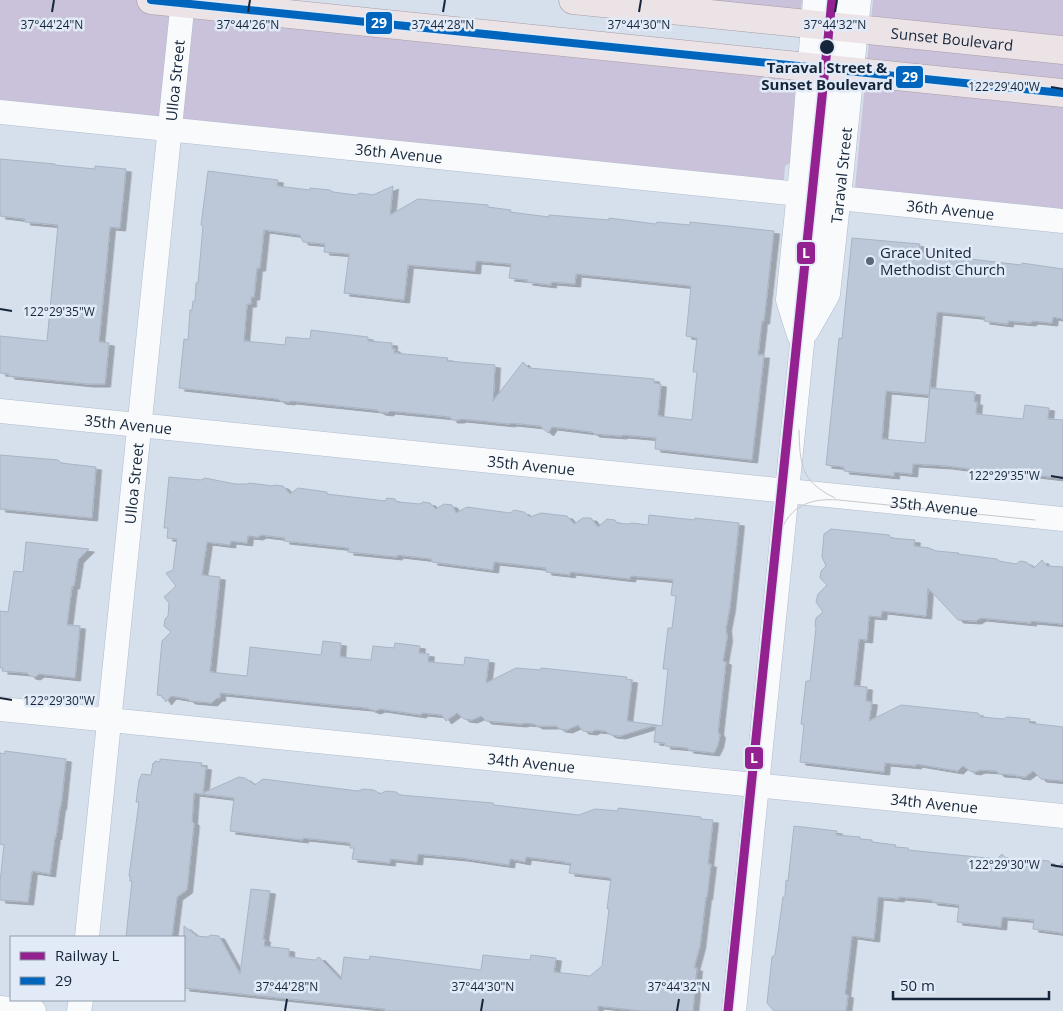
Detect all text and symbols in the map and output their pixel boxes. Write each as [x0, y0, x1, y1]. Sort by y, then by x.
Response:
line badge: 29 [365, 11, 393, 35]
text: 29 [371, 13, 387, 32]
text: 37°44'24"N [21, 16, 83, 33]
text: 37°44'26"N [217, 16, 279, 33]
text: 37°44'28"N [412, 16, 474, 33]
text: 37°44'30"N [608, 16, 670, 33]
text: 37°44'32"N [804, 16, 866, 33]
street label: Sunset Boulevard [890, 22, 1014, 55]
marker: Taraval Street & Sunset Boulevard [818, 38, 836, 56]
street label: Ulloa Street [161, 39, 189, 122]
place label: Taraval Street & Sunset Boulevard [761, 57, 893, 94]
line badge: 29 [895, 65, 924, 89]
text: 29 [902, 67, 918, 86]
text: 122°29'40"W [968, 78, 1040, 95]
street label: Taraval Street [826, 126, 856, 224]
street label: 36th Avenue [354, 139, 444, 167]
street label: 36th Avenue [906, 195, 995, 224]
line badge: L [796, 241, 816, 265]
place label: Grace United Methodist Church [880, 242, 1005, 279]
text: L [802, 243, 810, 262]
marker: Grace United Methodist Church [864, 255, 876, 267]
text: 122°29'35"W [23, 303, 95, 320]
street label: 35th Avenue [84, 410, 173, 438]
street label: Ulloa Street [119, 442, 148, 525]
street label: 35th Avenue [487, 451, 576, 479]
text: 122°29'35"W [968, 467, 1040, 484]
street label: 35th Avenue [889, 492, 979, 520]
text: 122°29'30"W [23, 692, 95, 709]
line badge: L [744, 746, 764, 770]
street label: 34th Avenue [487, 748, 576, 777]
text: L [750, 748, 758, 767]
street label: 34th Avenue [890, 789, 979, 817]
text: 122°29'30"W [968, 856, 1040, 873]
legend [10, 936, 185, 1001]
text: Railway L [55, 945, 120, 965]
scale bar [893, 968, 1049, 1000]
text: 29 [55, 970, 72, 990]
text: 50 m [900, 975, 935, 995]
text: 37°44'28"N [256, 978, 318, 995]
text: 37°44'30"N [452, 978, 514, 995]
text: 37°44'32"N [648, 978, 710, 995]

